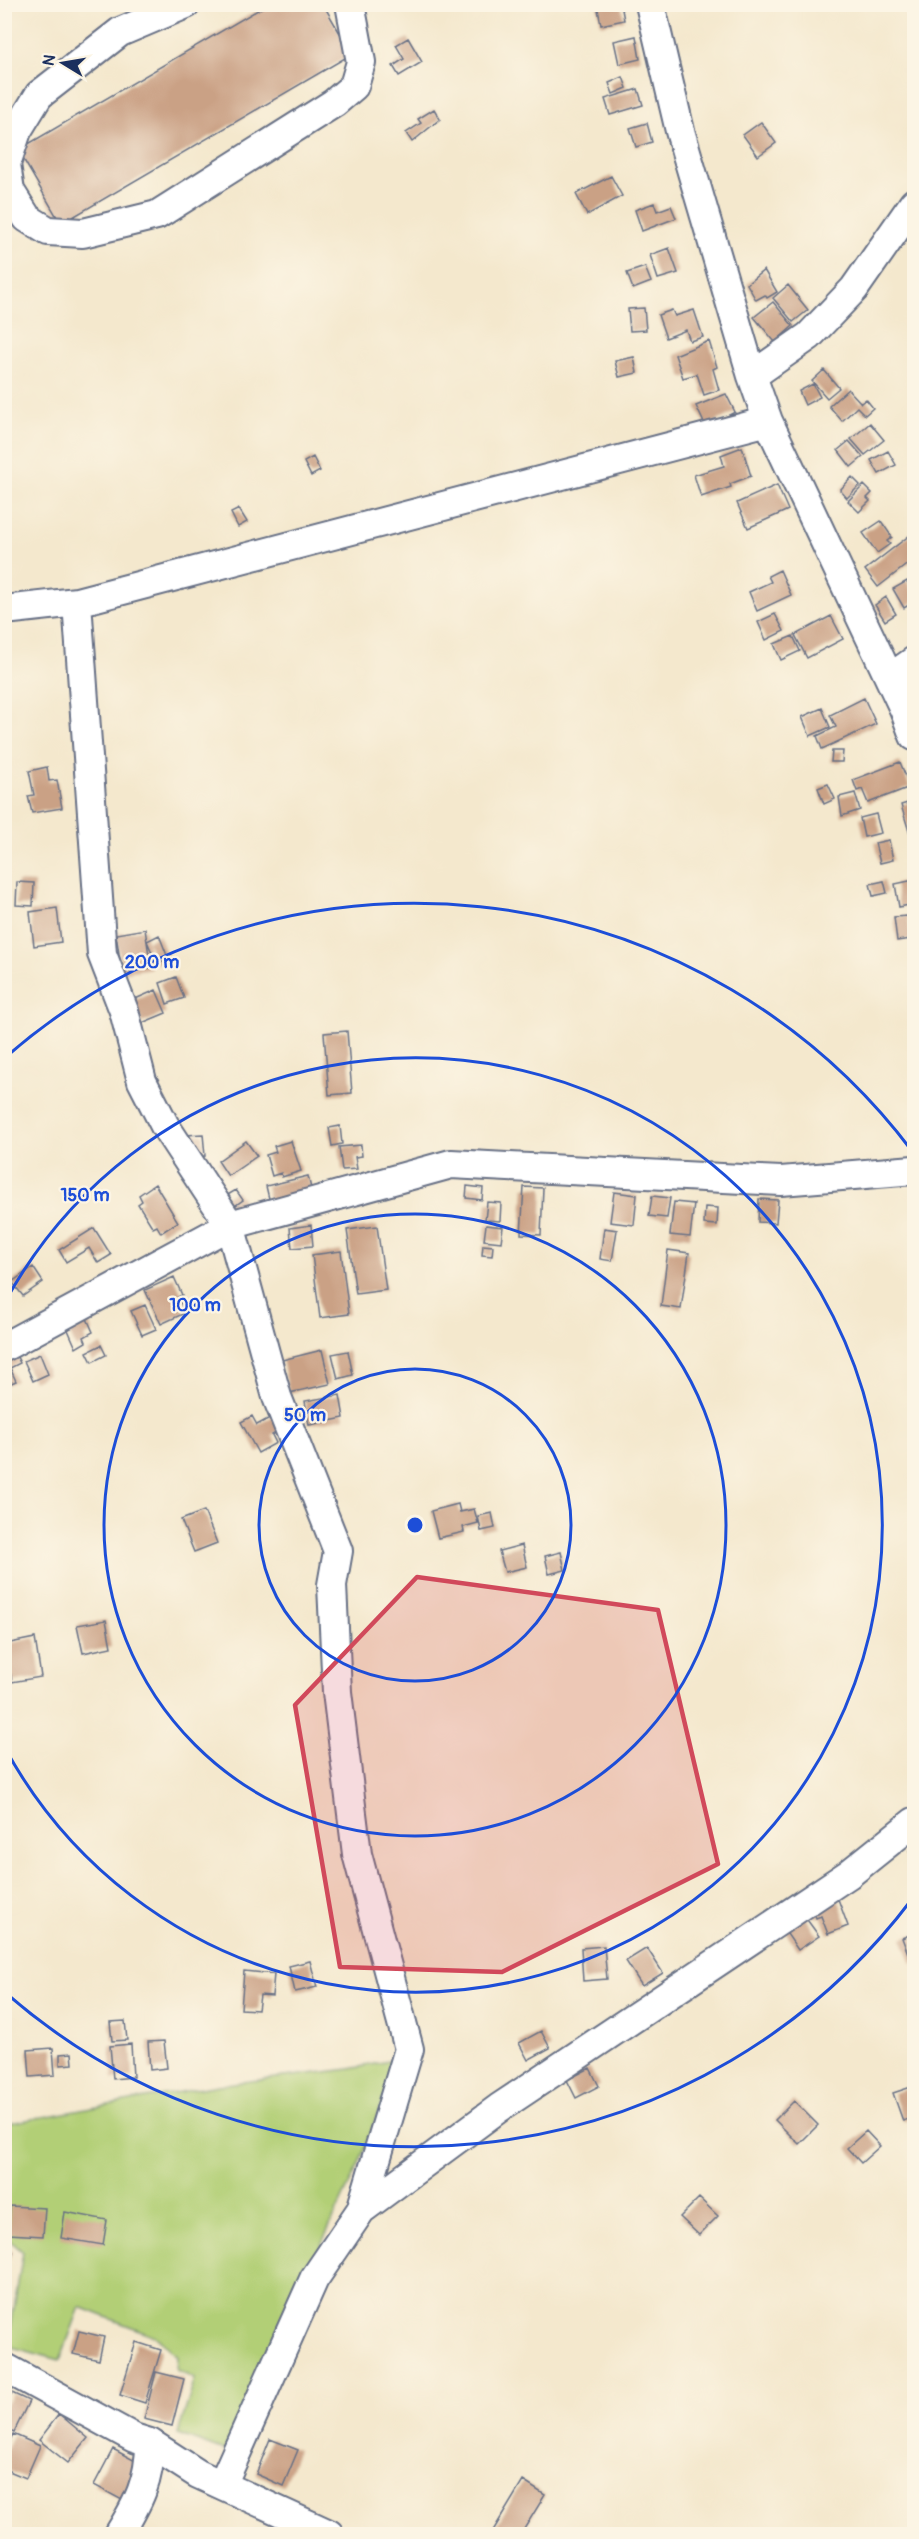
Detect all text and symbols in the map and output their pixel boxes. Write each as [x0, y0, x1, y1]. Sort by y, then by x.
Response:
north arrow [33, 33, 93, 93]
text: N [38, 53, 60, 68]
text: 200 m [125, 951, 179, 974]
text: 150 m [61, 1184, 110, 1207]
text: 100 m [169, 1294, 221, 1317]
text: 50 m [284, 1404, 326, 1427]
centre of rings [405, 1515, 425, 1535]

